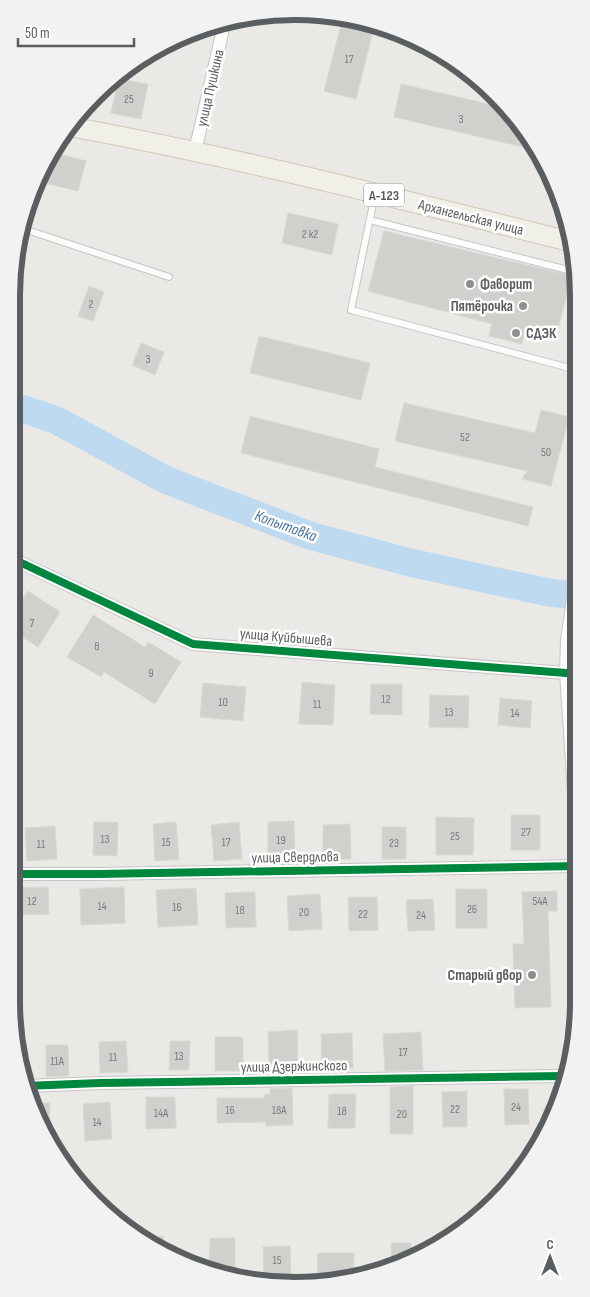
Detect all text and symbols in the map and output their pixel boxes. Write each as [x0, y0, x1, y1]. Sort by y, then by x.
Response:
scale bar [18, 15, 134, 47]
text: 50 m [25, 24, 50, 43]
street label: улица Пушкина [192, 48, 229, 129]
house number: 17 [345, 52, 354, 67]
house number: 25 [124, 92, 134, 107]
house number: 3 [458, 112, 464, 127]
road number: А-123 [364, 184, 404, 206]
street label: Архангельская улица [415, 195, 526, 240]
house number: 2 к2 [302, 227, 318, 242]
place label: Фаворит [480, 275, 532, 294]
marker: Фаворит [464, 278, 476, 290]
house number: 2 [89, 297, 94, 312]
place label: Пятёрочка [451, 297, 513, 316]
marker: Пятёрочка [517, 300, 529, 312]
place label: СДЭК [526, 324, 557, 343]
marker: СДЭК [510, 327, 522, 339]
house number: 3 [145, 352, 151, 367]
house number: 52 [460, 430, 470, 445]
house number: 50 [541, 445, 551, 460]
water label: Копытовка [252, 506, 320, 547]
house number: 7 [30, 616, 35, 631]
street label: улица Куйбышева [239, 624, 333, 651]
house number: 8 [94, 639, 100, 654]
house number: 9 [148, 666, 154, 681]
house number: 12 [381, 692, 391, 707]
house number: 10 [218, 695, 228, 710]
house number: 11 [313, 697, 322, 712]
house number: 13 [444, 705, 454, 720]
house number: 14 [510, 706, 520, 721]
house number: 27 [521, 825, 531, 840]
house number: 25 [450, 829, 460, 844]
house number: 13 [100, 832, 110, 847]
house number: 19 [276, 833, 286, 848]
house number: 15 [161, 835, 171, 850]
house number: 17 [222, 835, 231, 850]
house number: 23 [389, 836, 399, 851]
house number: 11 [37, 837, 46, 852]
street label: улица Свердлова [251, 847, 339, 868]
house number: 12 [27, 894, 37, 909]
house number: 54А [532, 894, 548, 909]
house number: 14 [97, 899, 107, 914]
house number: 16 [172, 900, 182, 915]
house number: 26 [467, 902, 477, 917]
house number: 18 [235, 903, 245, 918]
house number: 20 [299, 905, 309, 920]
house number: 22 [358, 907, 368, 922]
house number: 24 [416, 908, 426, 923]
place label: Старый двор [448, 966, 522, 985]
marker: Старый двор [526, 969, 538, 981]
house number: 17 [399, 1045, 408, 1060]
house number: 13 [174, 1049, 184, 1064]
house number: 11 [109, 1050, 118, 1065]
house number: 11А [50, 1054, 65, 1069]
street label: улица Дзержинского [241, 1056, 347, 1077]
house number: 24 [511, 1100, 521, 1115]
house number: 22 [450, 1102, 460, 1117]
house number: 16 [225, 1103, 235, 1118]
house number: 18А [272, 1103, 287, 1118]
house number: 18 [337, 1104, 347, 1119]
house number: 14А [154, 1106, 169, 1121]
house number: 20 [397, 1107, 407, 1122]
house number: 14 [92, 1115, 102, 1130]
north arrow [525, 1232, 575, 1282]
text: С [546, 1236, 554, 1253]
house number: 15 [272, 1253, 282, 1268]

